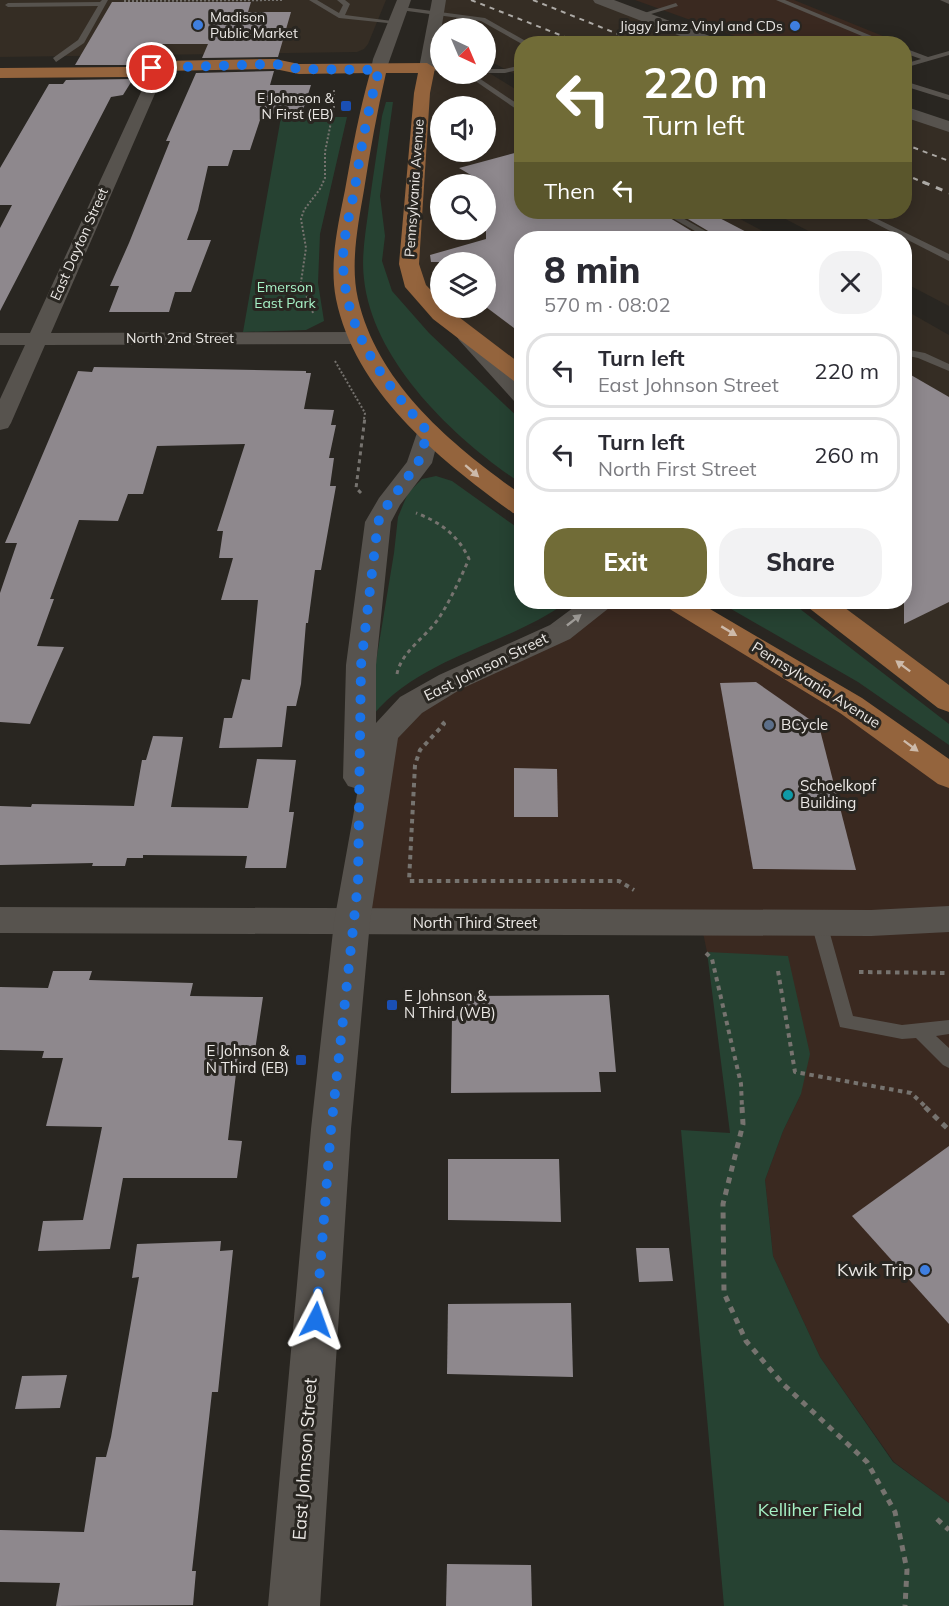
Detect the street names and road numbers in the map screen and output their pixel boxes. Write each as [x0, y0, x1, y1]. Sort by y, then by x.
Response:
street label: Pennsylvania Avenue [400, 118, 428, 258]
street label: East Dayton Street [46, 185, 112, 303]
street label: North 2nd Street [126, 329, 234, 347]
street label: East Johnson Street [421, 628, 551, 705]
street label: Pennsylvania Avenue [748, 637, 884, 732]
street label: North Third Street [413, 913, 537, 932]
street label: East Johnson Street [287, 1377, 322, 1541]

